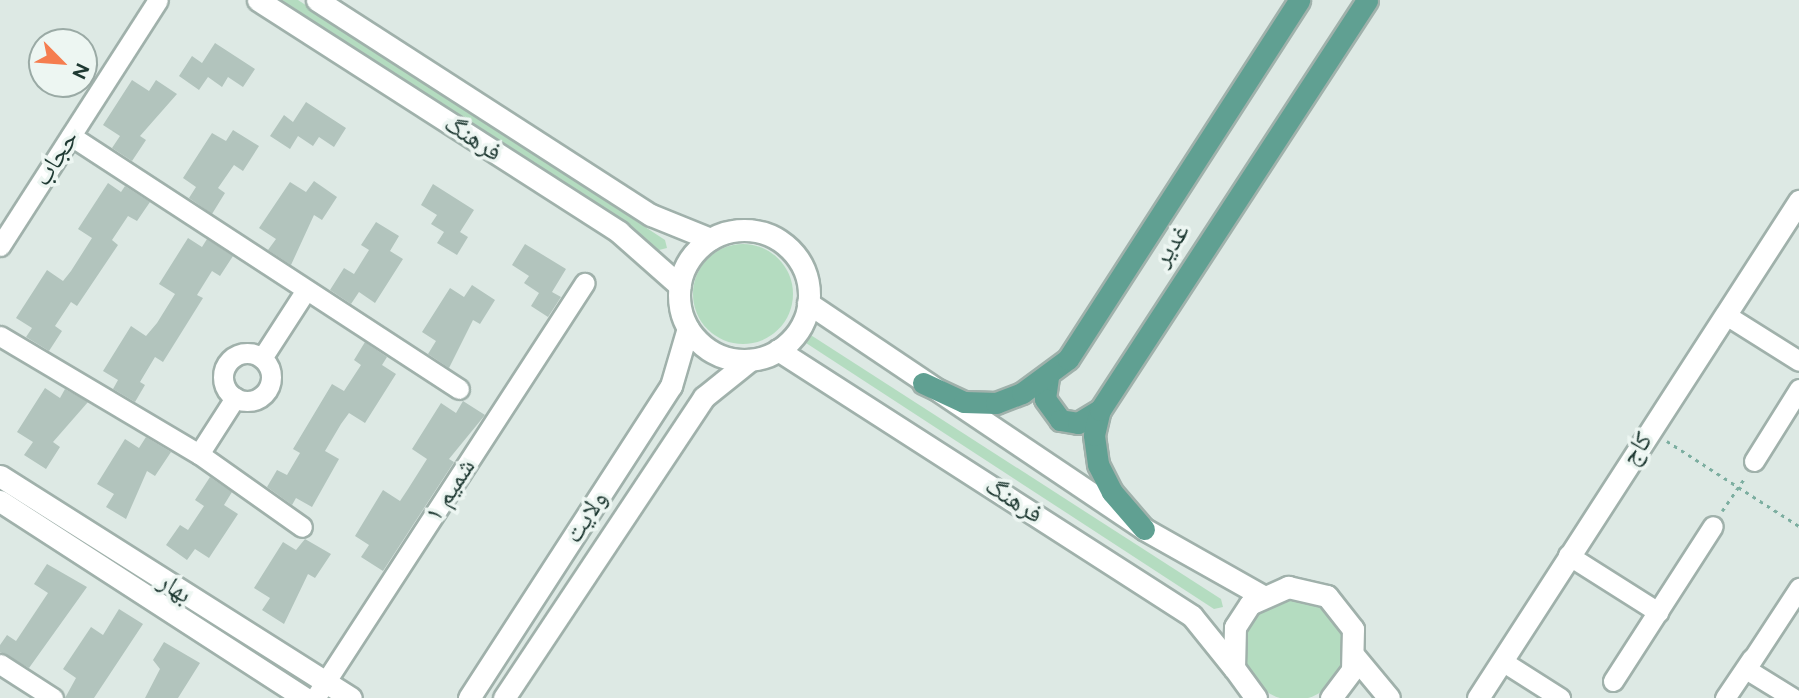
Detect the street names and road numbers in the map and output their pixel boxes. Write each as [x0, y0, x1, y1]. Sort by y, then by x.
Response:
street label: فرهنگ [438, 108, 508, 168]
street label: حجاب [26, 124, 86, 192]
street label: غدیر [1146, 218, 1196, 272]
street label: کاج [1615, 426, 1659, 472]
street label: شمیم ۱ [418, 453, 482, 527]
street label: فرهنگ [979, 470, 1049, 530]
street label: ولایت [558, 485, 614, 549]
street label: بهار [152, 566, 198, 610]

